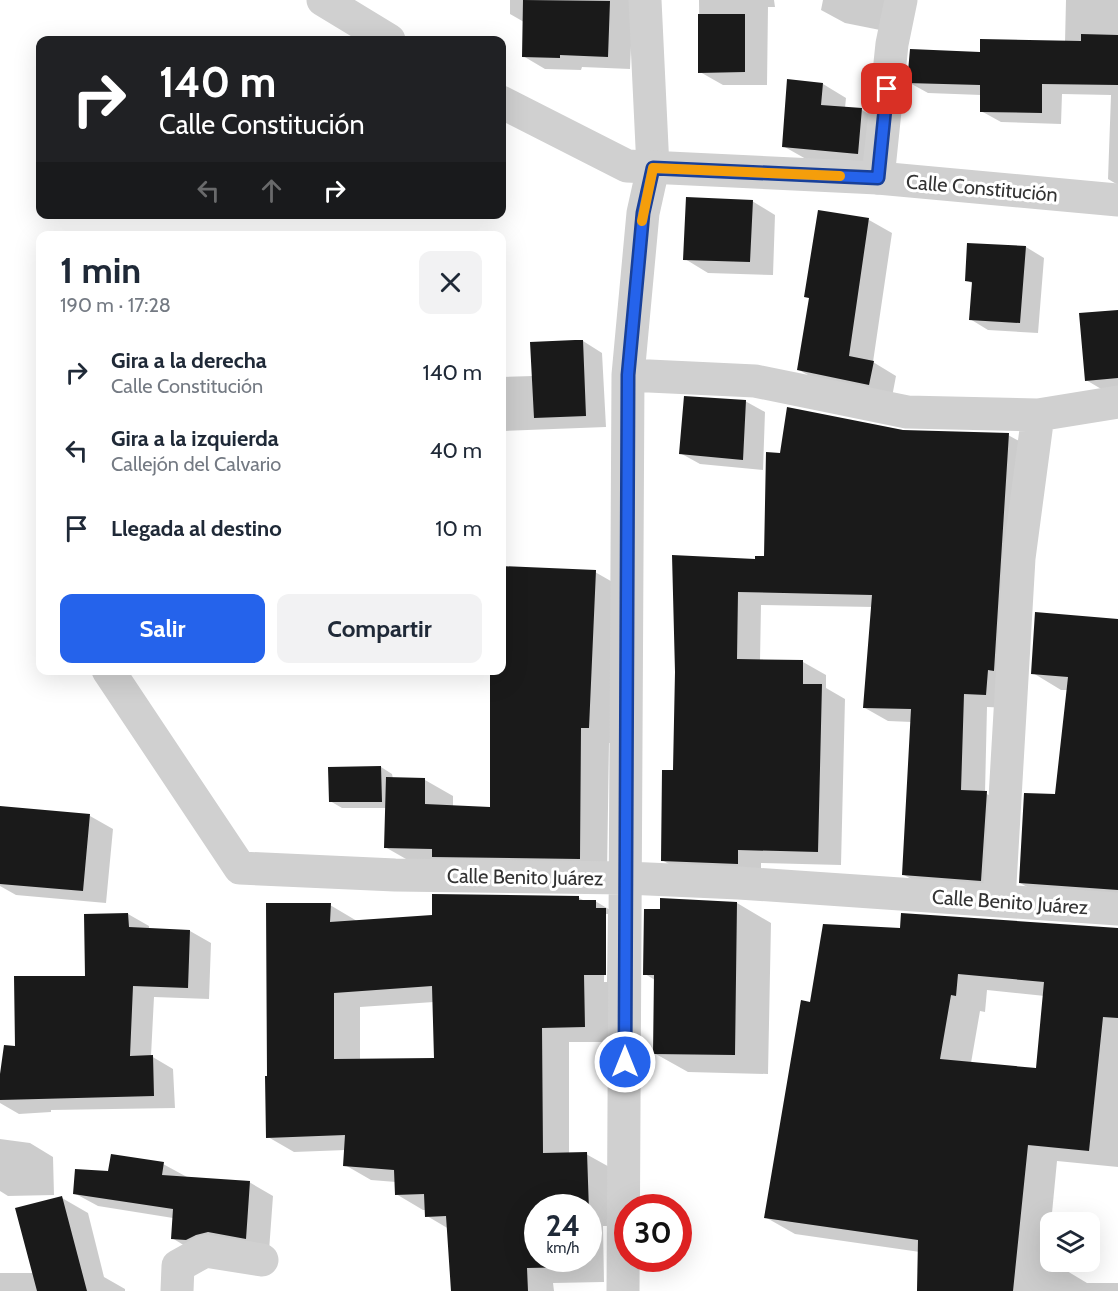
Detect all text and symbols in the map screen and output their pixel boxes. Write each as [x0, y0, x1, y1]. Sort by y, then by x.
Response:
text: 140 m [159, 56, 276, 108]
icon: right [60, 60, 138, 138]
pin [861, 63, 912, 114]
icon: arrive [870, 72, 903, 105]
text: Calle Constitución [159, 108, 364, 141]
street label: Calle Constitución [905, 169, 1059, 207]
icon: left [192, 174, 225, 207]
icon: ahead [255, 174, 288, 207]
icon: right [318, 174, 351, 207]
text: 1 min [60, 248, 141, 292]
button: close [419, 251, 482, 314]
text: 190 m · 17:28 [60, 293, 171, 317]
text: Gira a la derecha [111, 347, 267, 374]
icon: right [60, 356, 93, 389]
text: 140 m [423, 359, 482, 386]
text: Calle Constitución [111, 374, 263, 398]
text: Gira a la izquierda [111, 425, 279, 452]
icon: left [60, 434, 93, 467]
text: 40 m [430, 437, 482, 464]
text: Callejón del Calvario [111, 452, 281, 476]
icon: arrive [60, 512, 93, 545]
text: Llegada al destino [111, 515, 282, 542]
text: 10 m [435, 515, 482, 542]
button: Salir [60, 594, 265, 663]
button: Compartir [277, 594, 482, 663]
street label: Calle Benito Juárez [447, 864, 603, 890]
street label: Calle Benito Juárez [931, 885, 1089, 919]
position arrow [593, 1030, 657, 1094]
speed limit sign: 30 [614, 1194, 692, 1272]
text: 24 [546, 1207, 580, 1244]
map controls [1040, 1212, 1100, 1272]
button: layers [1040, 1212, 1100, 1272]
text: km/h [547, 1239, 579, 1257]

